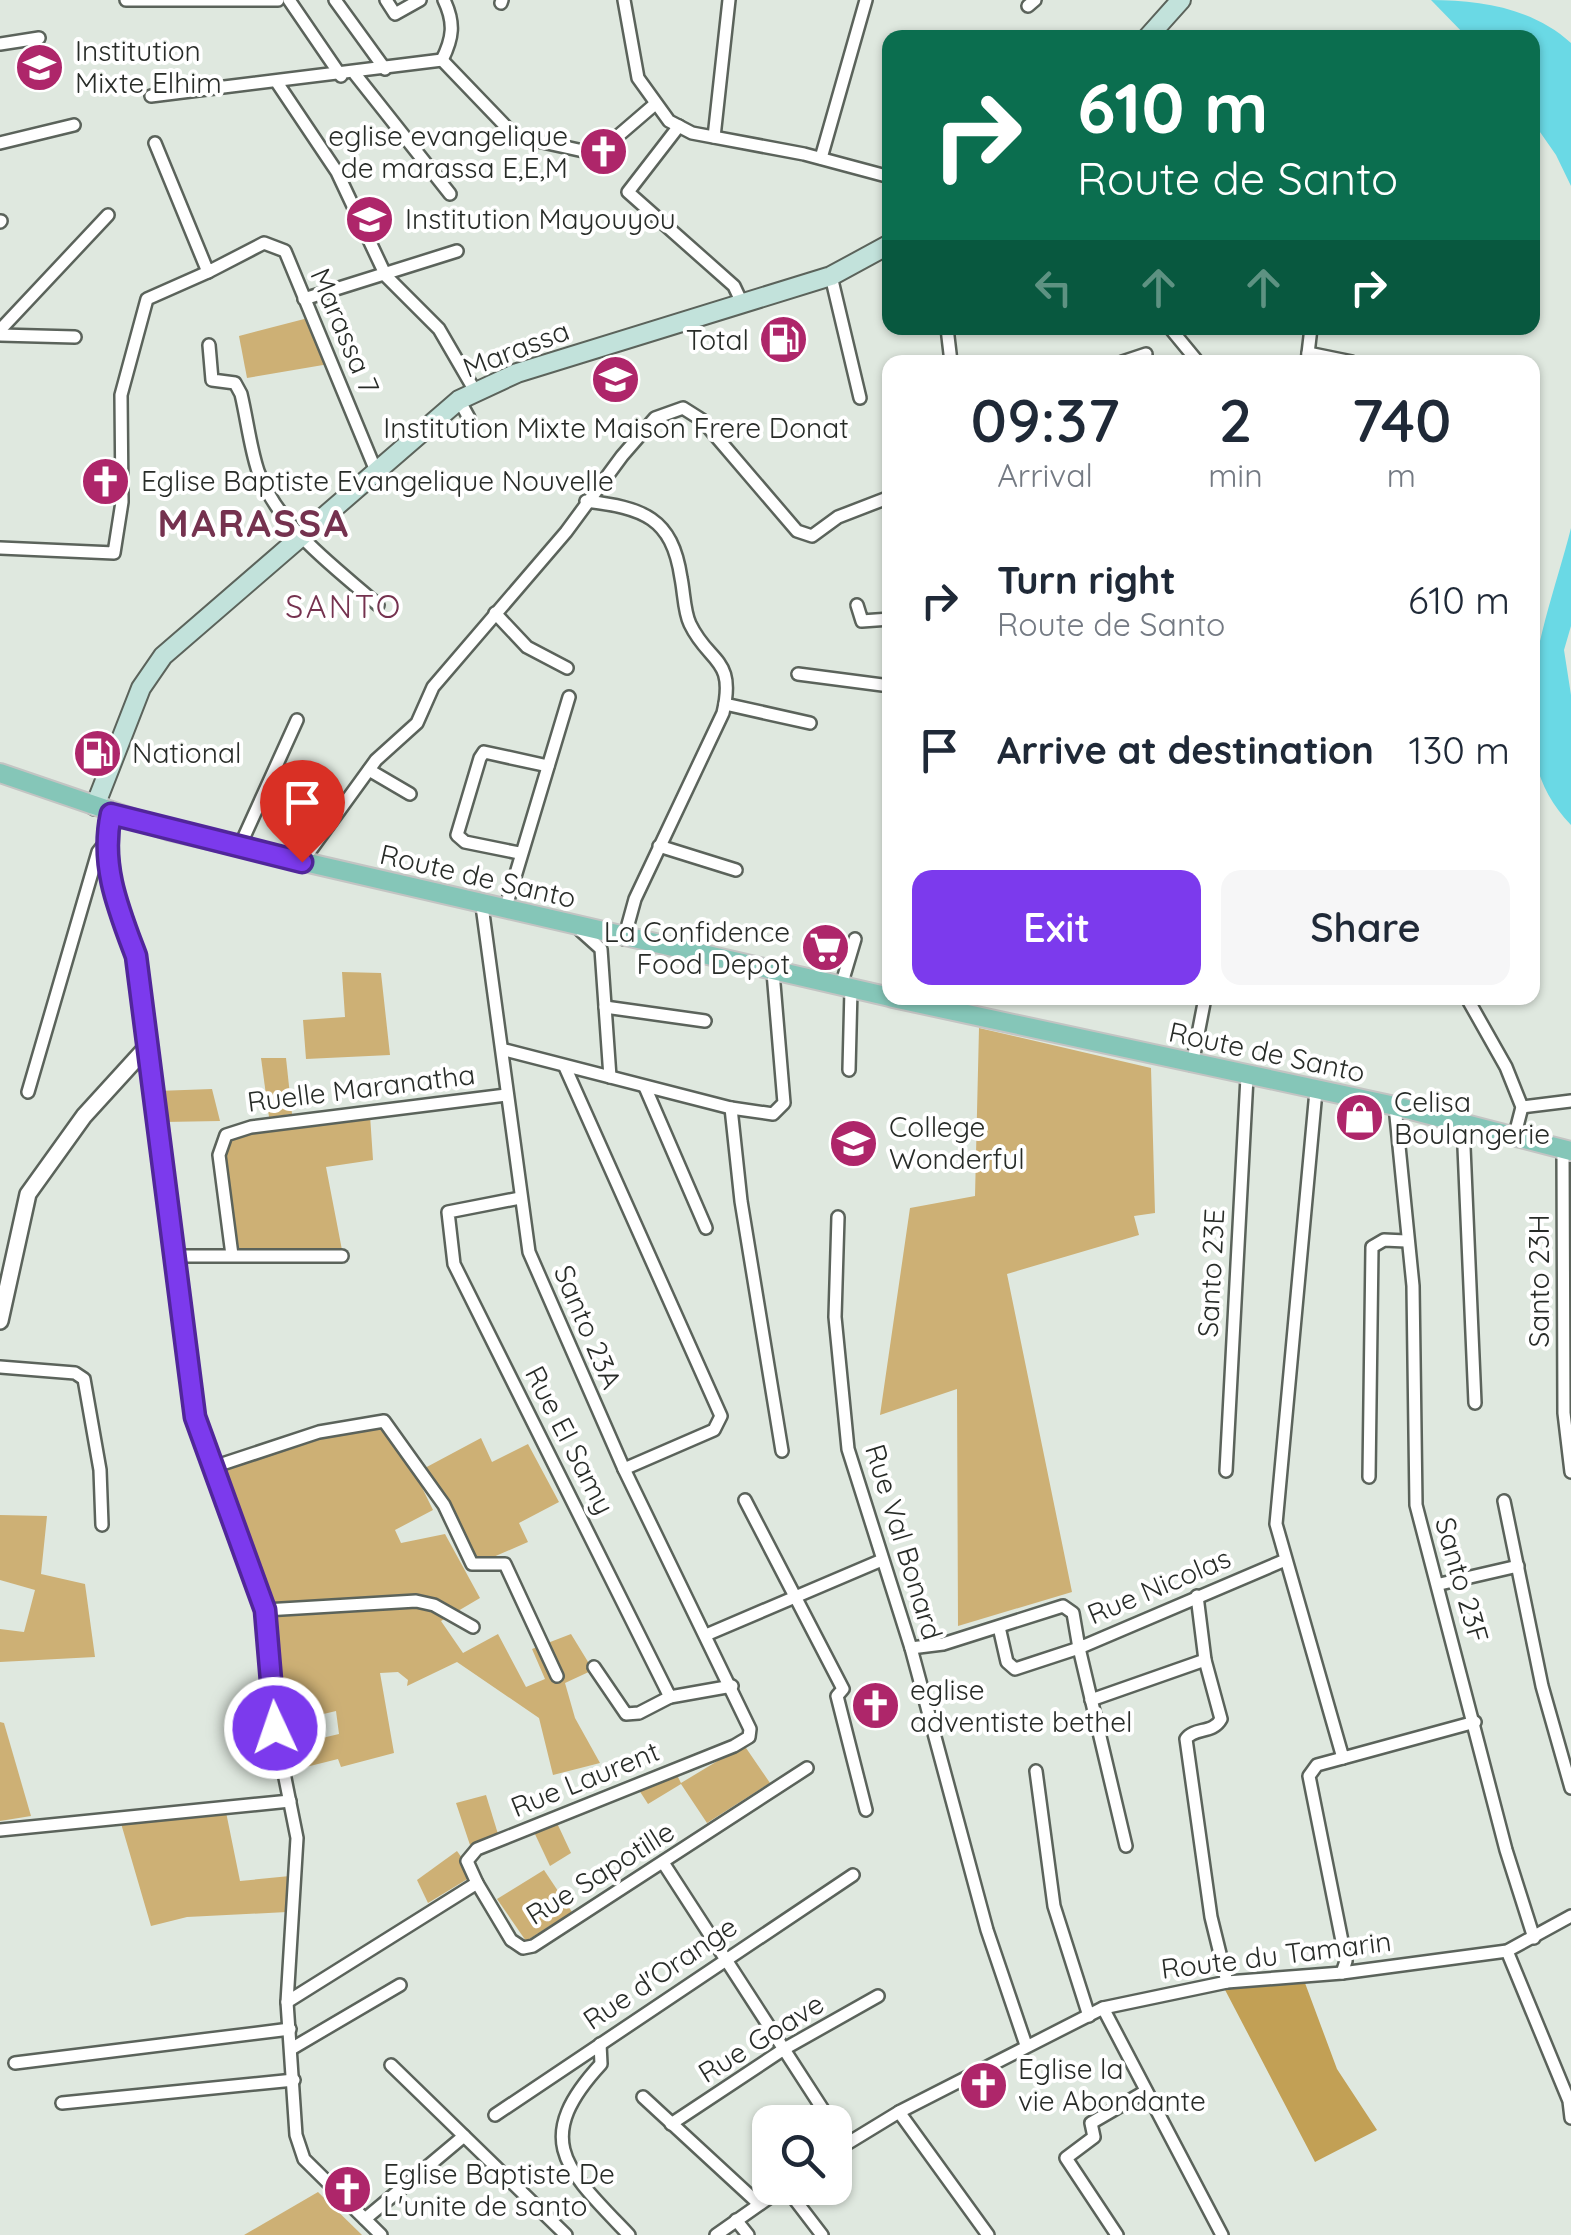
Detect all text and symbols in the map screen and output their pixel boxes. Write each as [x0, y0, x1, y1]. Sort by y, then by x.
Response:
place label: Institution Mixte Elhim [75, 33, 222, 100]
school or university icon: Institution Mixte Elhim [14, 41, 66, 93]
text: 610 m [1077, 63, 1269, 151]
icon: right [912, 70, 1042, 200]
place label: eglise evangelique de marassa E,E,M [328, 118, 568, 185]
church icon: eglise evangelique de marassa E,E,M [577, 126, 629, 178]
text: Route de Santo [1077, 150, 1398, 206]
school or university icon: Institution Mayouyou [344, 193, 396, 245]
place label: Institution Mayouyou [405, 201, 676, 236]
icon: left [1026, 260, 1081, 315]
icon: ahead [1131, 260, 1186, 315]
icon: ahead [1236, 260, 1291, 315]
icon: right [1341, 260, 1396, 315]
street label: Marassa 7 [303, 263, 388, 399]
street label: Marassa [458, 312, 574, 385]
fuel station icon: Total [758, 314, 810, 366]
place label: Total [686, 322, 749, 357]
school or university icon: Institution Mixte Maison Frere Donat [590, 354, 642, 406]
text: 09:37 [970, 382, 1120, 457]
text: 2 [1218, 382, 1252, 457]
text: 740 [1351, 382, 1452, 457]
place label: Institution Mixte Maison Frere Donat [383, 410, 849, 445]
church icon: Eglise Baptiste Evangelique Nouvelle [80, 455, 132, 507]
text: Arrival [997, 455, 1093, 495]
text: min [1208, 455, 1263, 495]
text: m [1387, 455, 1416, 495]
place label: Eglise Baptiste Evangelique Nouvelle [141, 463, 614, 498]
district label: MARASSA [158, 499, 350, 547]
text: Turn right [997, 556, 1176, 604]
icon: right [912, 573, 967, 628]
text: 610 m [1408, 576, 1510, 624]
district label: SANTO [285, 586, 403, 626]
text: Route de Santo [997, 604, 1225, 644]
icon: arrive [912, 723, 967, 778]
text: Arrive at destination [997, 726, 1374, 774]
text: 130 m [1408, 726, 1510, 774]
fuel station icon: National [71, 727, 123, 779]
place label: National [132, 735, 241, 770]
pin [260, 760, 345, 863]
icon: arrive [275, 775, 330, 830]
street label: Route de Santo [377, 836, 579, 915]
button: Exit [912, 870, 1201, 985]
button: Share [1221, 870, 1510, 985]
place label: La Confidence Food Depot [604, 914, 790, 981]
supermarket icon: La Confidence Food Depot [799, 922, 851, 974]
street label: Route de Santo [1166, 1014, 1368, 1089]
street label: Ruelle Maranatha [245, 1056, 477, 1119]
place label: Celisa Boulangerie [1394, 1084, 1550, 1151]
shop icon: Celisa Boulangerie [1333, 1092, 1385, 1144]
place label: College Wonderful [889, 1109, 1025, 1176]
school or university icon: College Wonderful [828, 1117, 880, 1169]
street label: Santo 23E [1190, 1208, 1231, 1338]
street label: Santo 23H [1521, 1214, 1556, 1348]
street label: Santo 23A [547, 1260, 630, 1394]
street label: Rue El Samy [518, 1360, 623, 1520]
street label: Rue Val Bonard [858, 1440, 951, 1644]
street label: Santo 23F [1428, 1513, 1497, 1647]
street label: Rue Nicolas [1082, 1540, 1236, 1631]
place label: eglise adventiste bethel [910, 1672, 1133, 1739]
position arrow [223, 1676, 327, 1780]
church icon: eglise adventiste bethel [849, 1680, 901, 1732]
street label: Rue Laurent [505, 1733, 664, 1824]
street label: Rue Sapotille [519, 1813, 680, 1932]
street label: Rue d'Orange [576, 1908, 743, 2037]
street label: Route du Tamarin [1159, 1923, 1393, 1986]
street label: Rue Goave [692, 1985, 830, 2090]
place label: Eglise la vie Abondante [1018, 2051, 1206, 2118]
church icon: Eglise la vie Abondante [957, 2059, 1009, 2111]
map controls [752, 2105, 852, 2205]
button: search [752, 2105, 852, 2205]
place label: Eglise Baptiste De L'unite de santo [383, 2156, 615, 2223]
church icon: Eglise Baptiste De L'unite de santo [322, 2164, 374, 2216]

